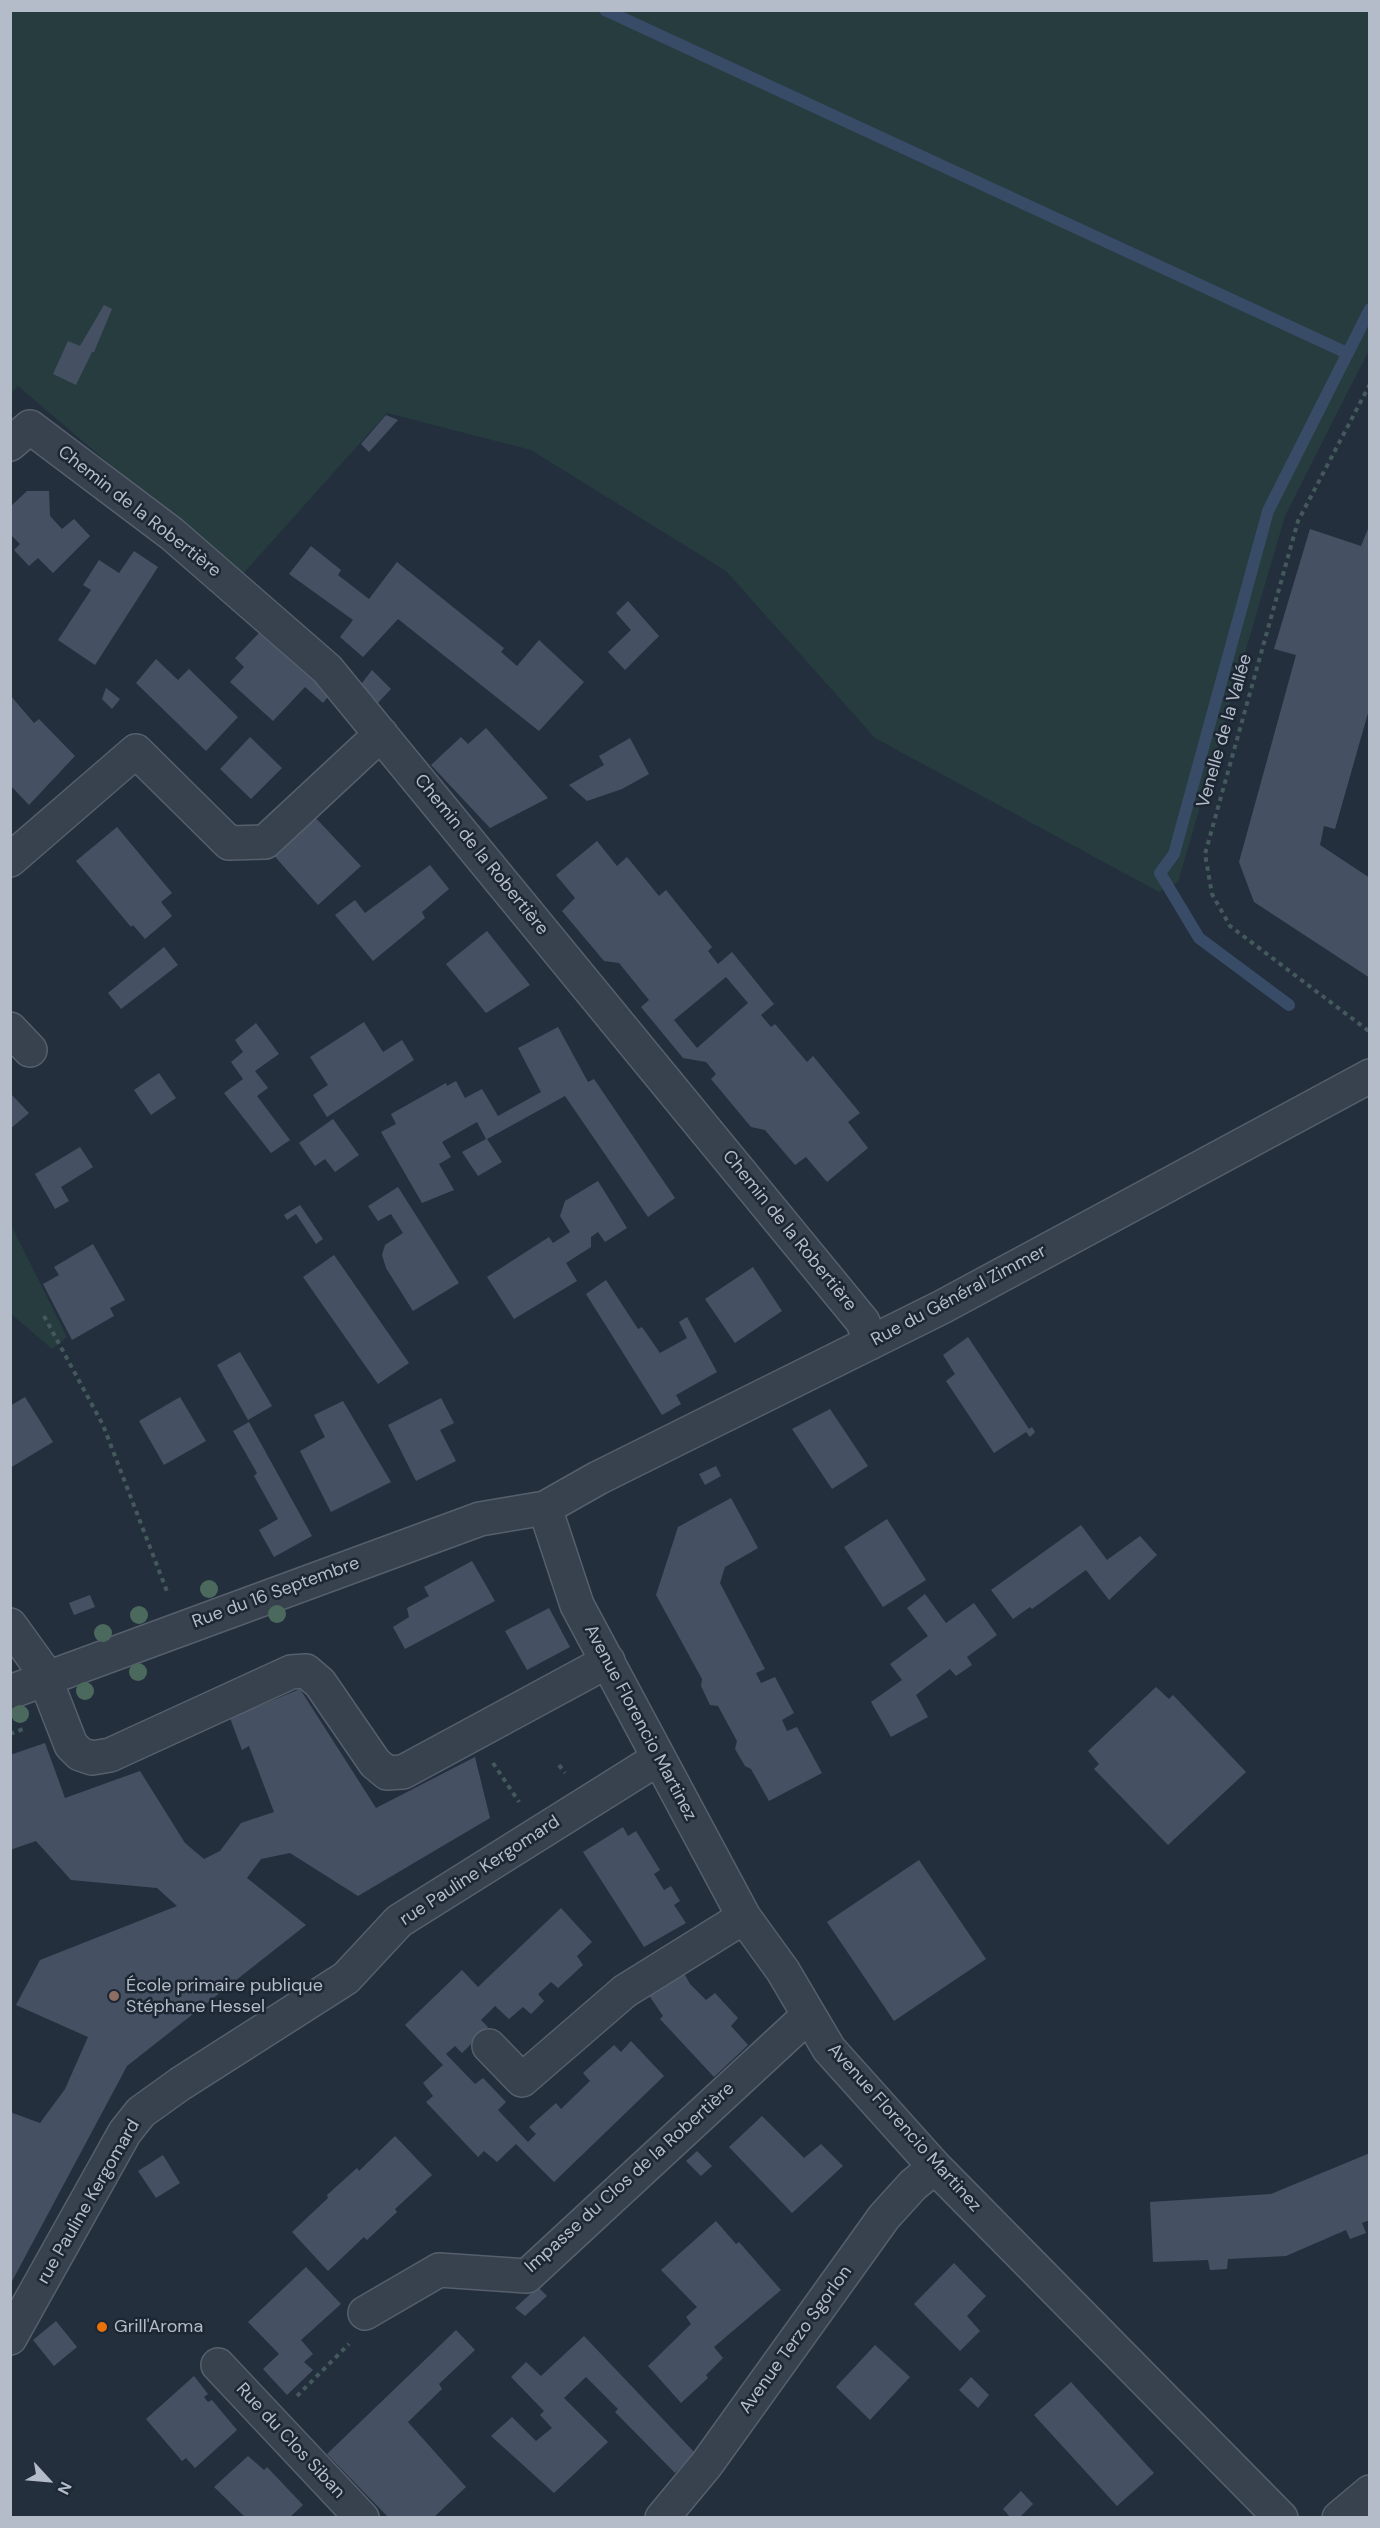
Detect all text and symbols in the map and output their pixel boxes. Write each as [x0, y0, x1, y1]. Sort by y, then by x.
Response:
street label: Chemin de la Robertière [53, 442, 225, 582]
street label: Venelle de la Vallée [1193, 652, 1257, 810]
street label: Chemin de la Robertière [409, 770, 553, 940]
street label: Chemin de la Robertière [717, 1146, 861, 1316]
street label: Rue du Général Zimmer [868, 1241, 1050, 1351]
street label: Rue du 16 Septembre [189, 1553, 363, 1633]
street label: Avenue Florencio Martinez [579, 1621, 701, 1825]
street label: rue Pauline Kergomard [396, 1811, 564, 1931]
place label: École primaire publique Stéphane Hessel [126, 1975, 323, 2018]
marker: École primaire publique Stéphane Hessel [107, 1989, 121, 2003]
street label: Avenue Florencio Martinez [823, 2039, 985, 2217]
street label: Impasse du Clos de la Robertière [521, 2078, 739, 2278]
street label: rue Pauline Kergomard [33, 2116, 145, 2288]
street label: Avenue Terzo Sgorlon [735, 2262, 857, 2418]
place label: Grill'Aroma [114, 2316, 203, 2338]
marker: Grill'Aroma [95, 2320, 109, 2334]
street label: Rue du Clos Siban [231, 2379, 349, 2503]
north arrow [18, 2450, 78, 2510]
text: N [53, 2478, 77, 2498]

